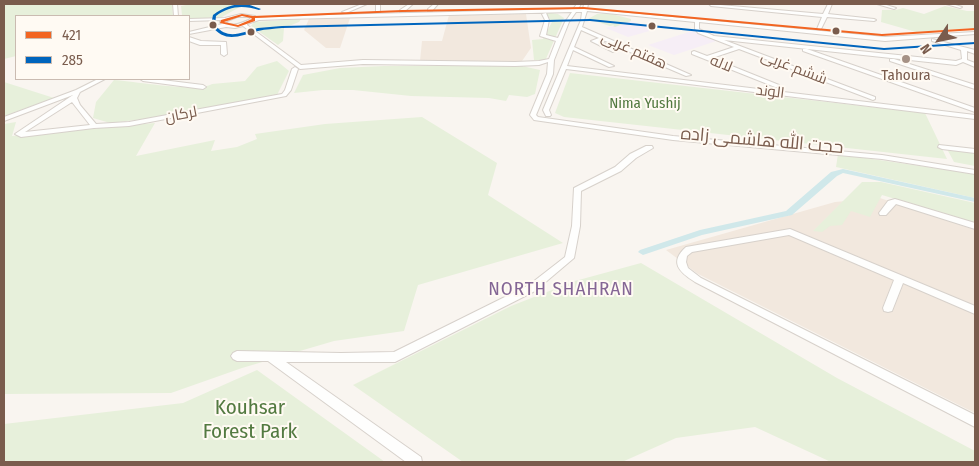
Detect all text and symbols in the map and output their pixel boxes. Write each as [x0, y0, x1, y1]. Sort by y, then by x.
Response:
legend [15, 15, 190, 80]
north arrow [914, 15, 964, 65]
unlabelled marker [208, 20, 218, 30]
unlabelled marker [647, 21, 657, 31]
text: 421 [62, 26, 81, 44]
unlabelled marker [831, 26, 841, 36]
unlabelled marker [246, 27, 256, 37]
street label: هفتم غربی [598, 29, 670, 73]
text: N [917, 40, 936, 57]
street label: ششم غربی [758, 47, 830, 89]
text: 285 [62, 51, 83, 69]
street label: لاله [707, 51, 735, 77]
marker: Tahoura [900, 53, 912, 65]
place label: Tahoura [881, 67, 931, 85]
street label: الوند [755, 81, 785, 103]
park label: Nima Yushij [609, 95, 681, 113]
street label: لرکان [163, 103, 199, 127]
street label: حجت الله هاشمی زاده [680, 123, 844, 159]
district label: NORTH SHAHRAN [487, 279, 635, 301]
park label: Kouhsar Forest Park [203, 395, 297, 445]

